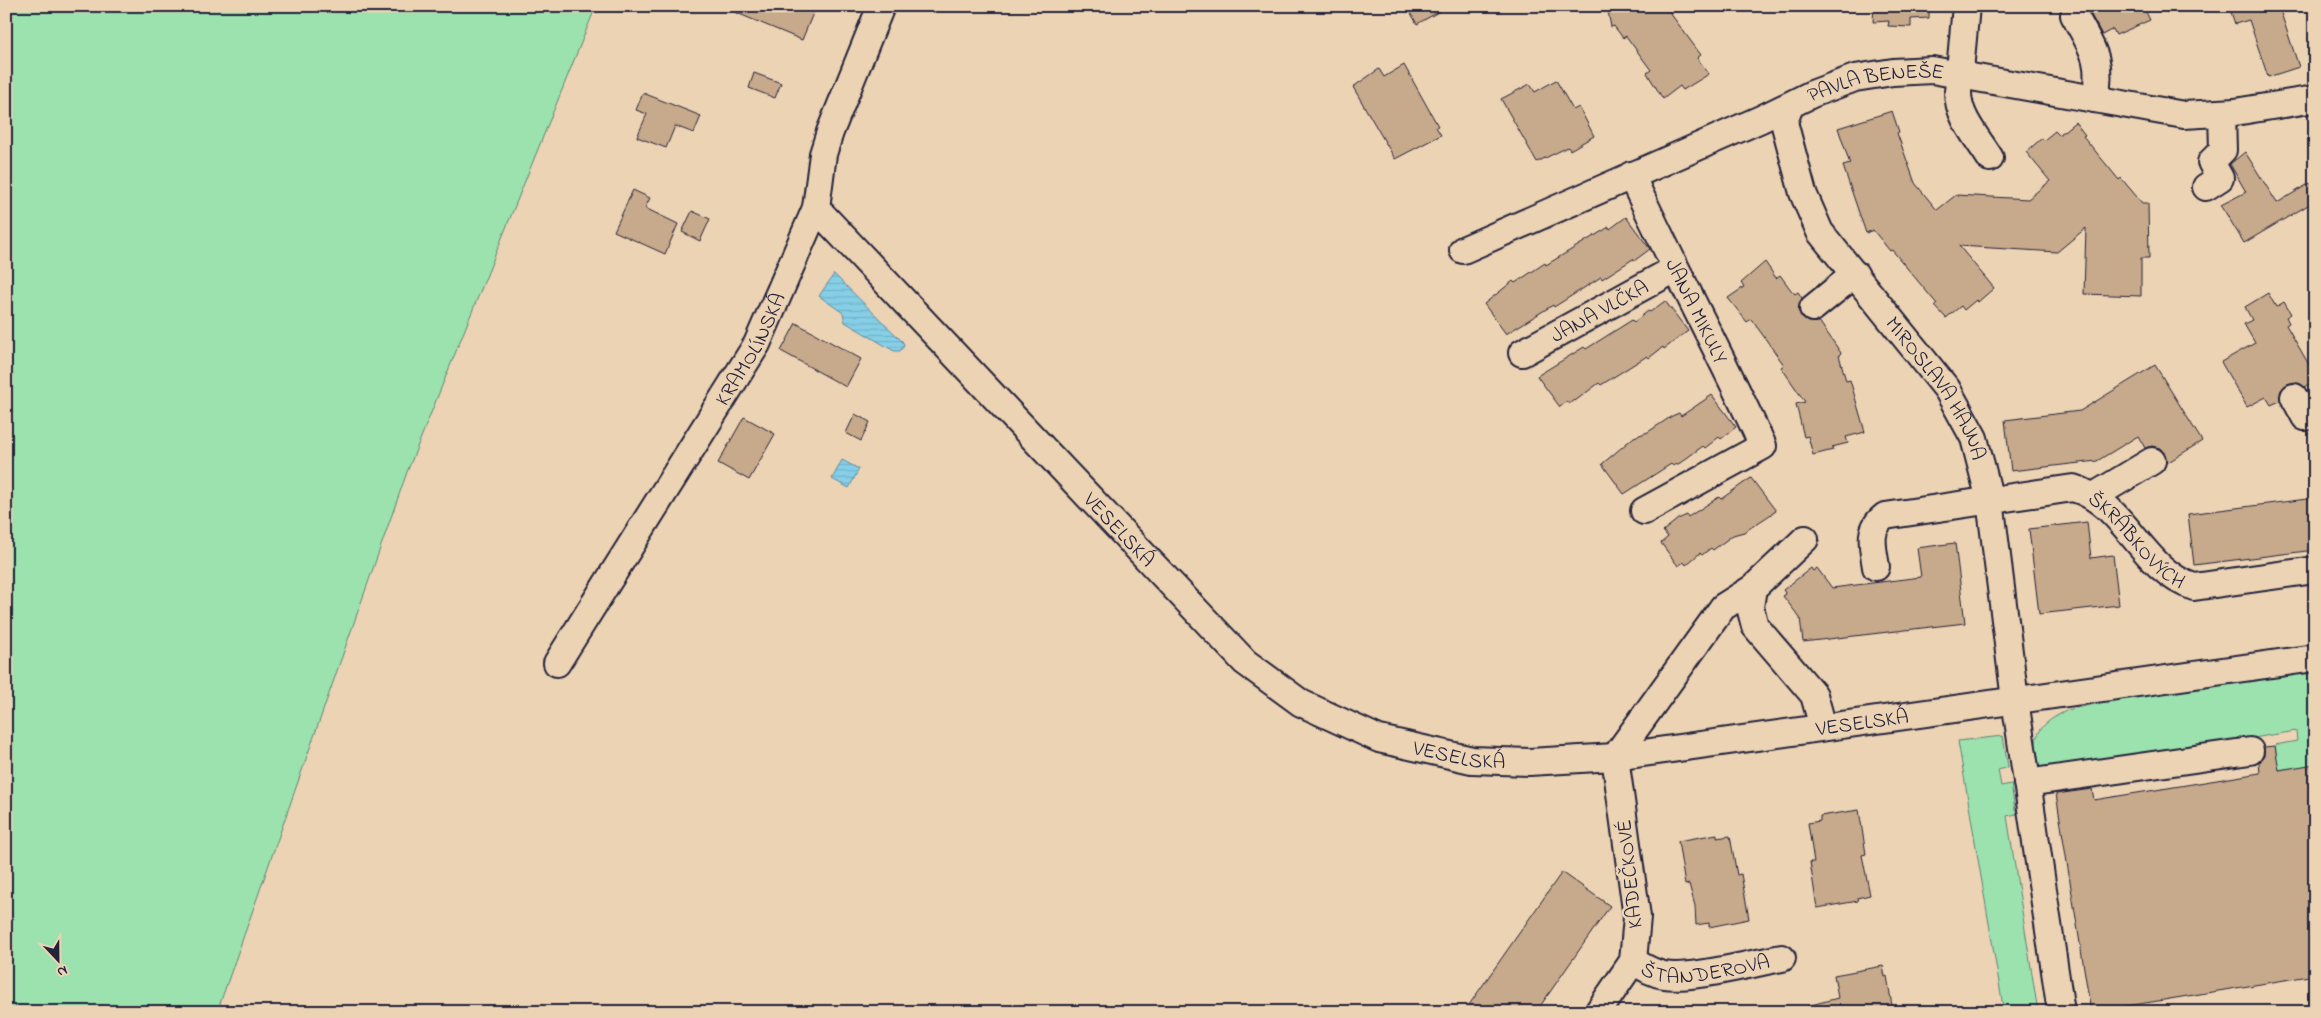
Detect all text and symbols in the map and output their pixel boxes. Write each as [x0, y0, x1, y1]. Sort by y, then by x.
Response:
street label: PAVLA BENEŠE [1804, 57, 1946, 111]
street label: JANA MIKULY [1656, 254, 1734, 370]
street label: JANA VLČKA [1546, 273, 1655, 352]
street label: KRAMOLÍNSKÁ [709, 288, 794, 412]
street label: MIROSLAVA HAJNA [1877, 311, 1992, 464]
street label: ŠKRÁBKOVÝCH [2081, 485, 2190, 598]
street label: VESELSKÁ [1075, 486, 1162, 575]
street label: VESELSKÁ [1813, 702, 1911, 746]
street label: VESELSKÁ [1409, 734, 1506, 778]
street label: KADEČKOVÉ [1610, 818, 1652, 930]
north arrow [32, 936, 82, 986]
street label: ŠTANDEROVA [1635, 948, 1773, 993]
text: N [54, 959, 71, 982]

